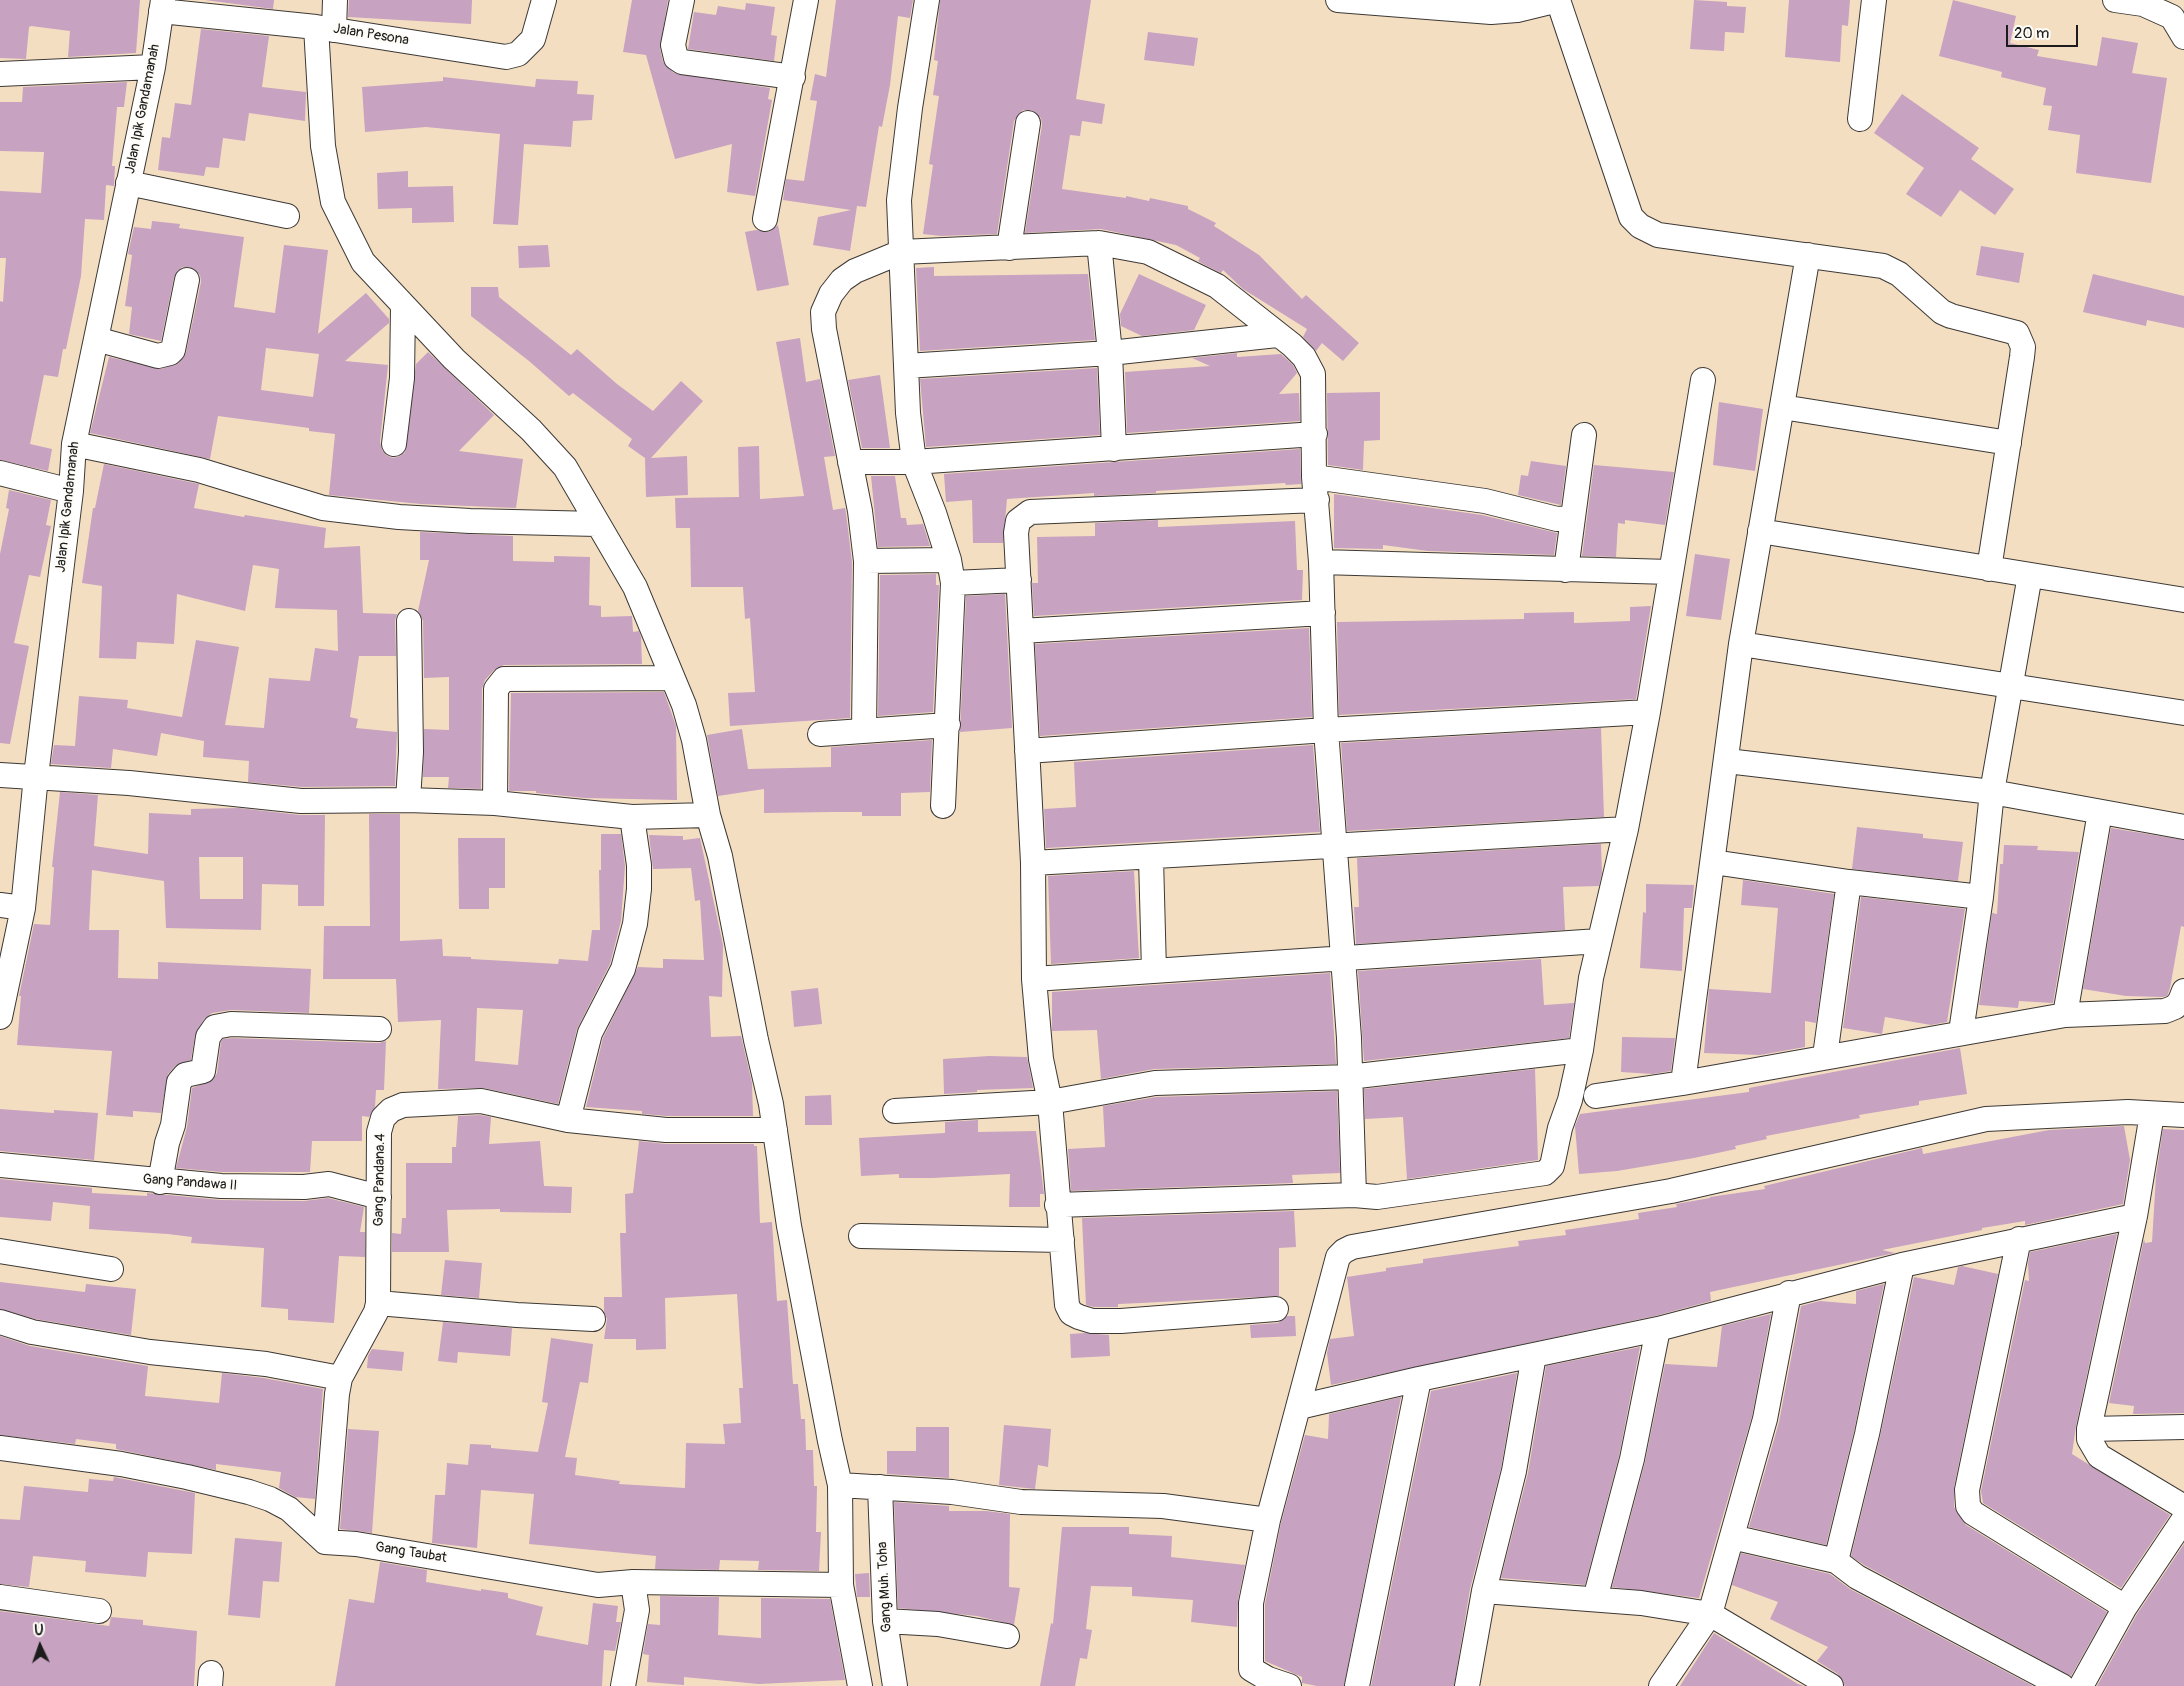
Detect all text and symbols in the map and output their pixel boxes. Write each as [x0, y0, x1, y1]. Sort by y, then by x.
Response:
scale bar [2009, 15, 2082, 47]
street label: Jalan Pesona [332, 21, 410, 49]
text: 20 m [2014, 24, 2049, 43]
street label: Jalan Ipik Gandamanah [122, 43, 164, 175]
street label: Jalan Ipik Gandamanah [53, 441, 83, 573]
street label: Gang Pandana.4 [371, 1133, 389, 1227]
street label: Gang Pandawa II [142, 1171, 238, 1195]
street label: Gang Taubat [374, 1539, 448, 1567]
street label: Gang Muh. Toha [874, 1541, 896, 1633]
north arrow [15, 1621, 65, 1671]
text: U [34, 1622, 44, 1639]

